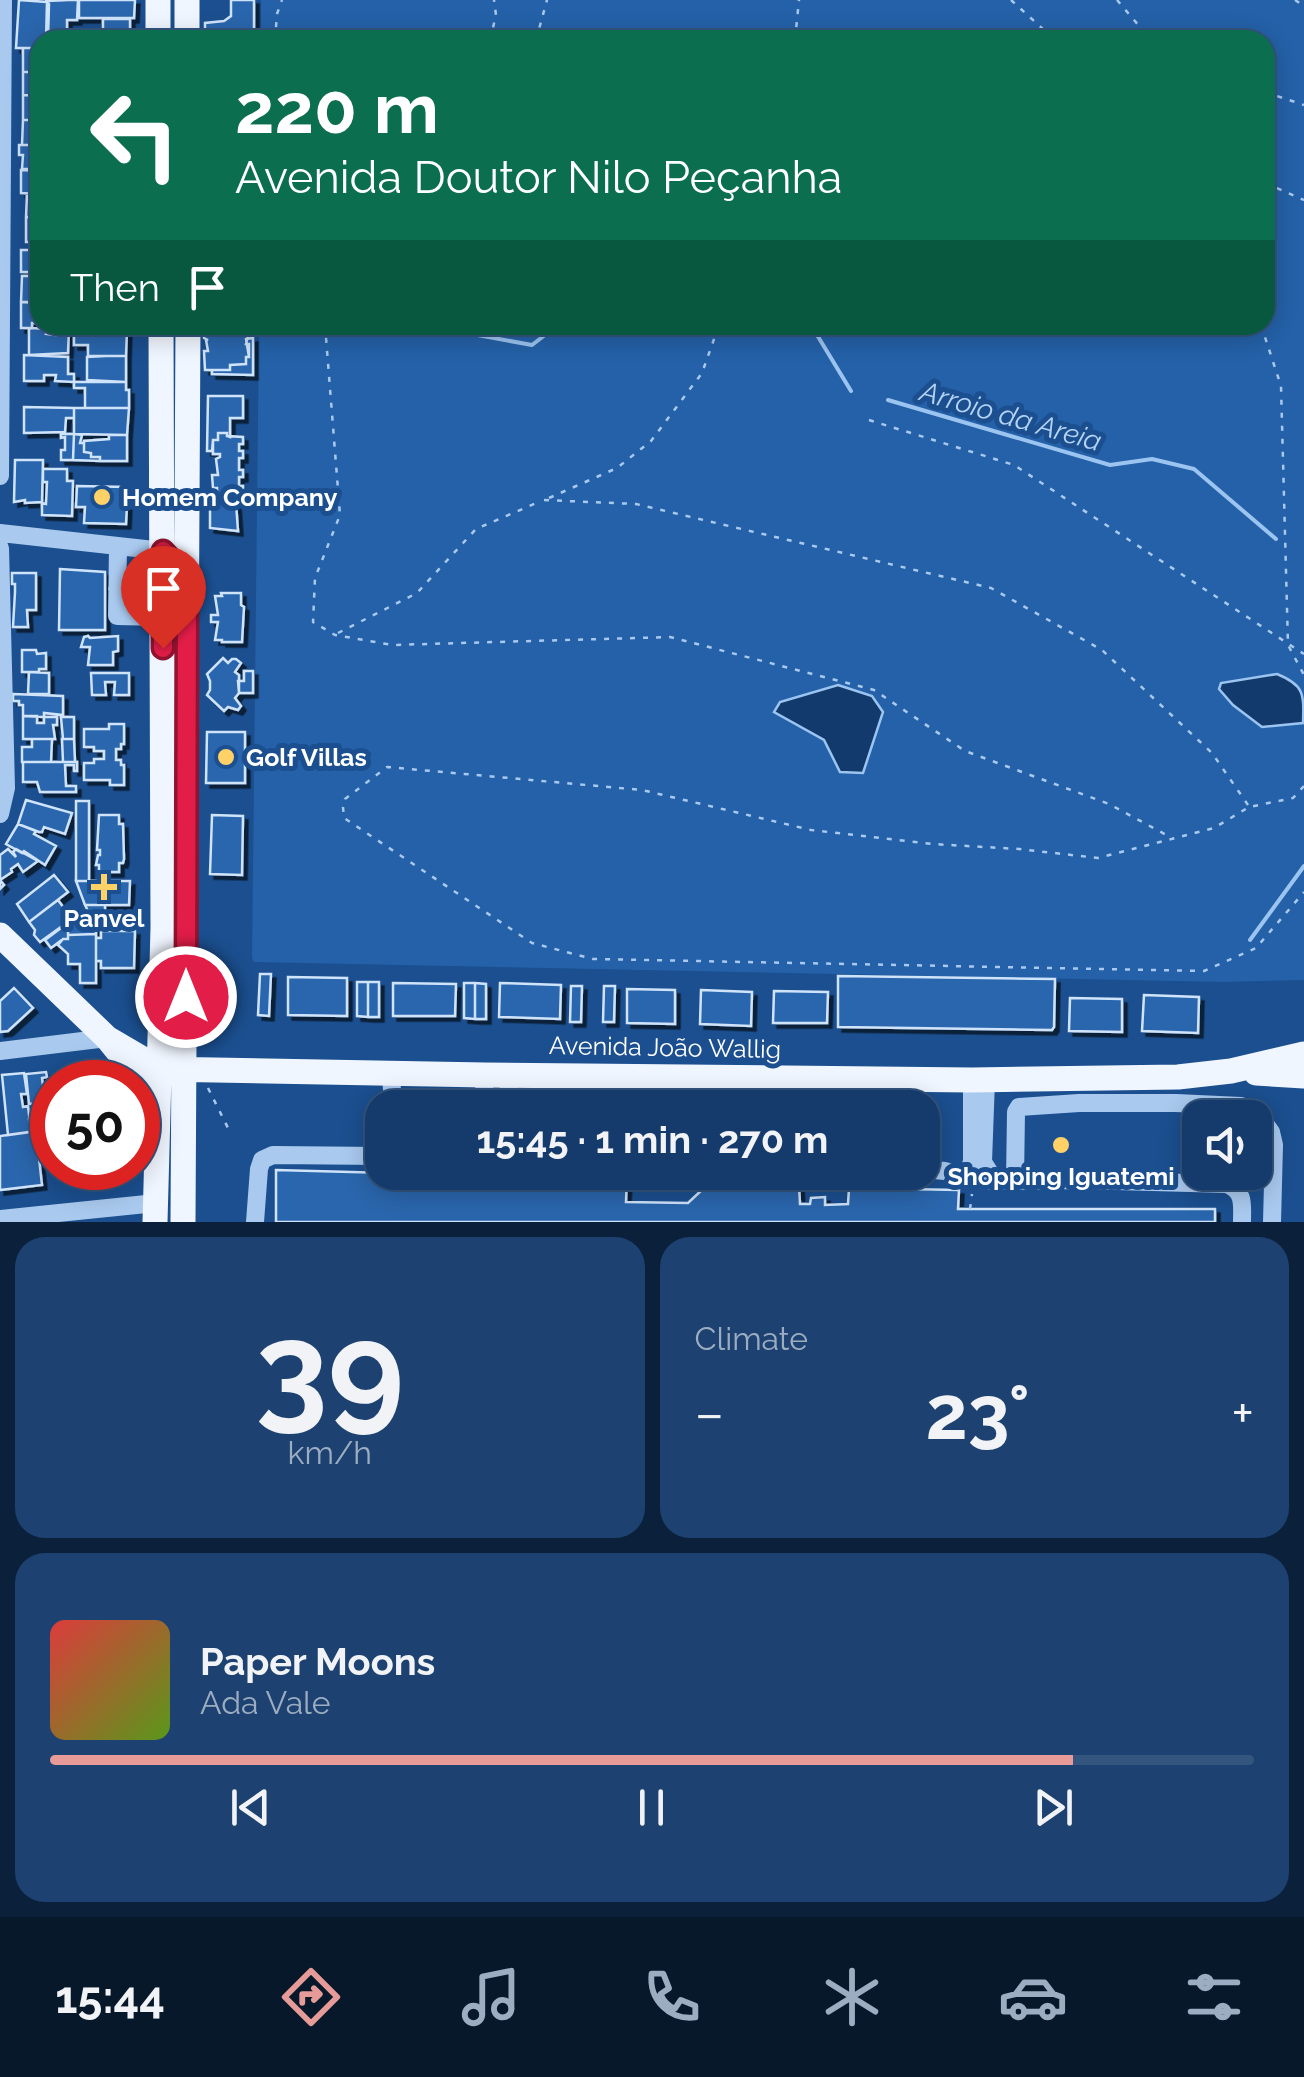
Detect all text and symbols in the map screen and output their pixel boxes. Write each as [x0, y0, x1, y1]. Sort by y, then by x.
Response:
text: 220 m [235, 67, 439, 149]
icon: left [70, 70, 200, 200]
text: Avenida Doutor Nilo Peçanha [235, 151, 842, 204]
icon: arrive [180, 260, 235, 315]
text: Then [70, 265, 160, 310]
water label: Arroio da Areia [915, 374, 1105, 458]
place label: Homem Company [122, 482, 338, 512]
marker: Homem Company [91, 486, 113, 508]
pin [121, 546, 206, 649]
icon: arrive [136, 561, 191, 616]
place label: Golf Villas [246, 742, 367, 772]
marker: Golf Villas [215, 746, 237, 768]
marker: Panvel [93, 876, 115, 898]
place label: Panvel [64, 903, 144, 933]
position arrow [134, 945, 238, 1049]
street label: Avenida João Wallig [549, 1030, 781, 1064]
speed limit sign: 50 [30, 1060, 160, 1190]
map controls [1182, 1100, 1272, 1190]
button: sound [1182, 1100, 1272, 1190]
text: 15:45 · 1 min · 270 m [476, 1117, 829, 1162]
marker: Shopping Iguatemi [1050, 1134, 1072, 1156]
place label: Shopping Iguatemi [947, 1161, 1175, 1191]
text: 39 [255, 1293, 404, 1445]
text: Climate [695, 1320, 808, 1357]
text: 23° [926, 1368, 1030, 1457]
text: − [695, 1381, 724, 1446]
text: + [1231, 1381, 1254, 1446]
text: km/h [288, 1434, 372, 1471]
text: Paper Moons [200, 1639, 435, 1684]
text: Ada Vale [200, 1684, 331, 1721]
icon: previous [223, 1780, 278, 1835]
icon: pause [624, 1780, 679, 1835]
icon: next [1026, 1780, 1081, 1835]
icon: directions [276, 1962, 346, 2032]
icon: music [456, 1962, 526, 2032]
icon: phone [637, 1962, 707, 2032]
icon: climate [817, 1962, 887, 2032]
icon: car [998, 1962, 1068, 2032]
icon: filters [1179, 1962, 1249, 2032]
text: 15:44 [55, 1971, 165, 2024]

